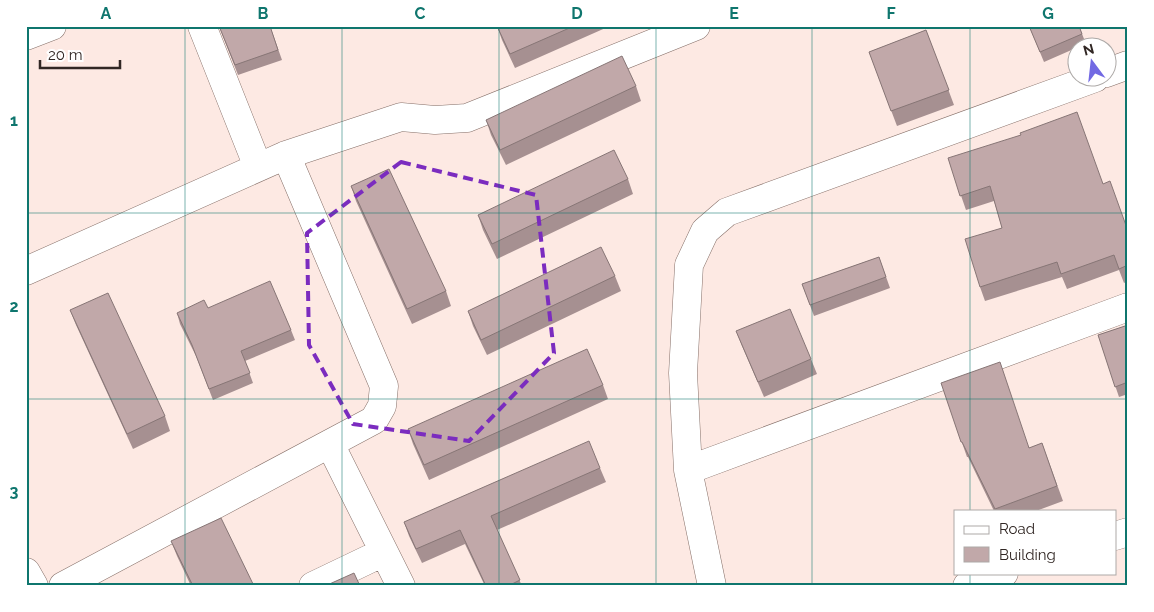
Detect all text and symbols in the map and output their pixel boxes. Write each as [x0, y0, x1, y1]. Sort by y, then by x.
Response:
text: A [101, 4, 112, 23]
text: B [258, 4, 269, 23]
text: C [415, 4, 426, 23]
text: D [571, 4, 583, 23]
text: E [729, 4, 739, 23]
text: F [886, 4, 896, 23]
text: G [1042, 4, 1054, 23]
scale bar [40, 38, 120, 70]
north arrow [1066, 38, 1116, 88]
text: N [1081, 40, 1096, 59]
text: 20 m [48, 46, 83, 64]
text: 1 [10, 111, 18, 130]
text: 2 [9, 297, 19, 316]
text: 3 [10, 482, 19, 501]
legend [954, 510, 1116, 574]
text: Road [999, 520, 1035, 538]
text: Building [999, 546, 1056, 564]

